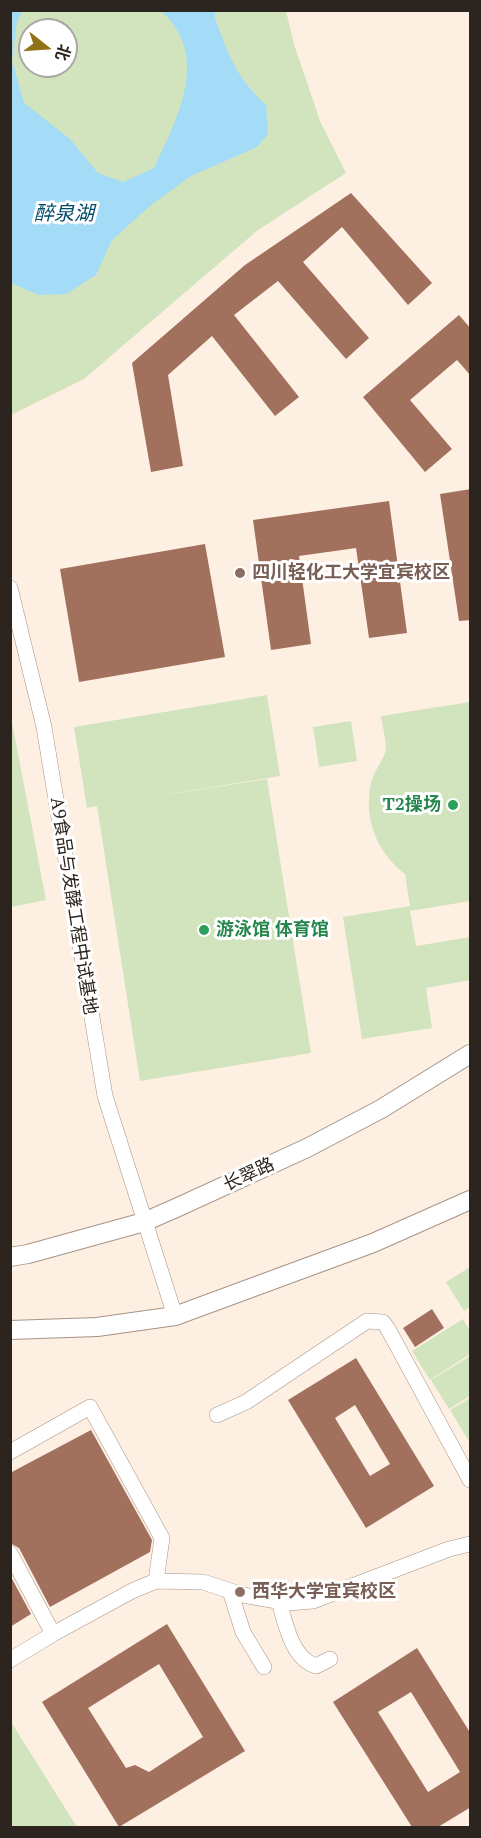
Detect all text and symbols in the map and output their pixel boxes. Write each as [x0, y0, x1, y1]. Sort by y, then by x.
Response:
north arrow [18, 18, 78, 78]
text: 北 [50, 42, 76, 64]
water label: 醉泉湖 [34, 202, 94, 226]
place label: 四川轻化工大学宜宾校区 [252, 562, 450, 584]
marker: 四川轻化工大学宜宾校区 [233, 566, 247, 580]
place label: T2操场 [383, 794, 441, 816]
street label: A9食品与发酵工程中试基地 [45, 796, 101, 1016]
marker: T2操场 [446, 798, 460, 812]
place label: 游泳馆 体育馆 [216, 919, 329, 941]
marker: 游泳馆 体育馆 [197, 923, 211, 937]
street label: 长翠路 [220, 1154, 278, 1196]
place label: 西华大学宜宾校区 [252, 1581, 396, 1603]
marker: 西华大学宜宾校区 [233, 1585, 247, 1599]

